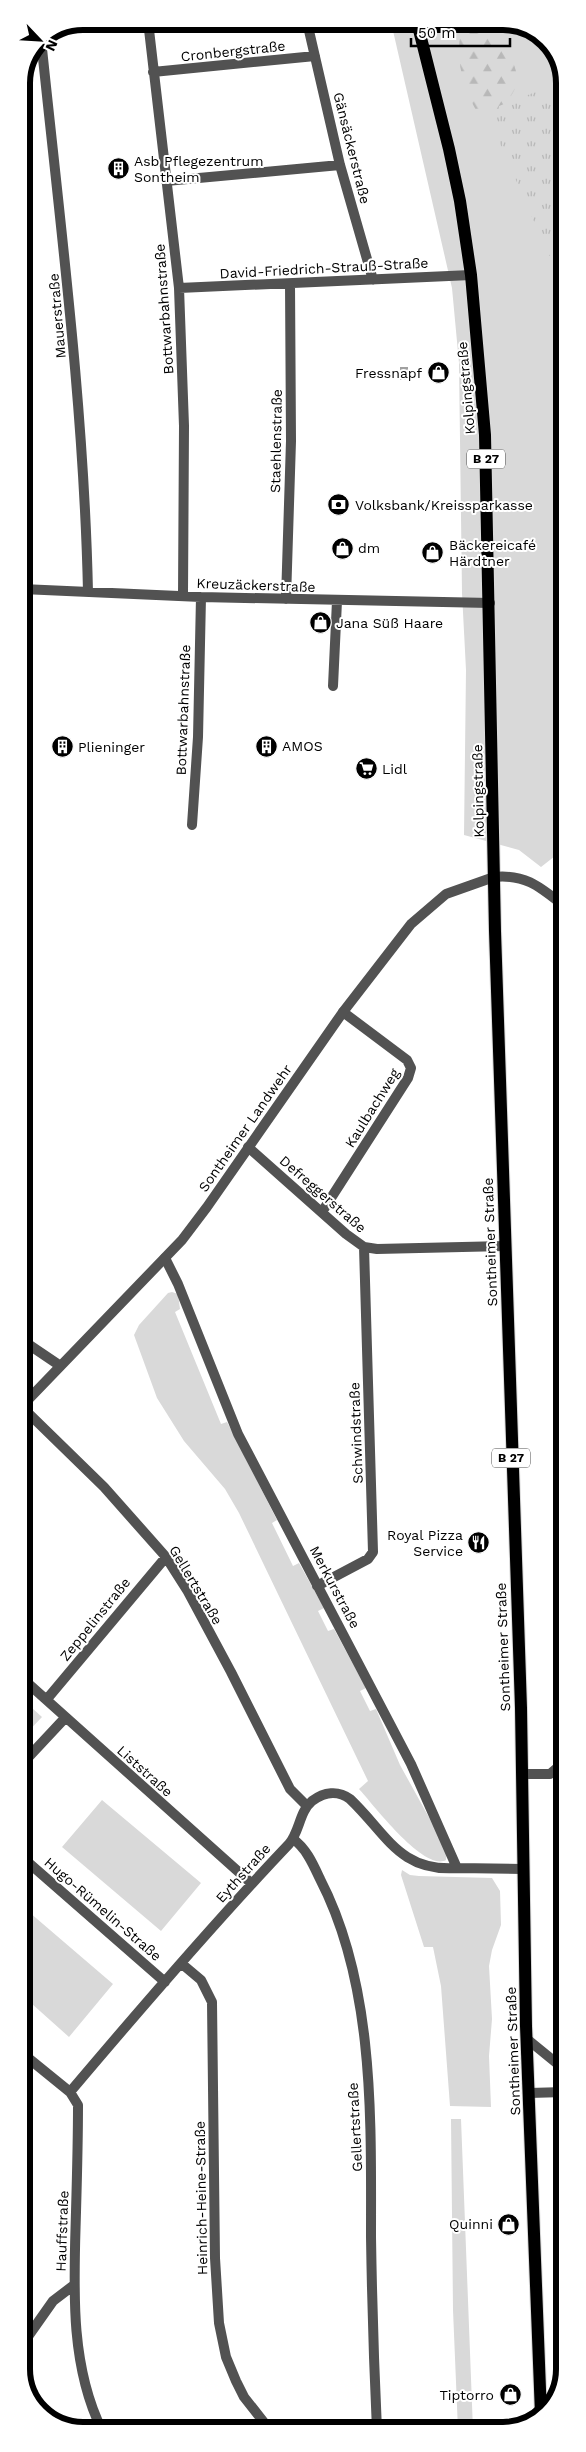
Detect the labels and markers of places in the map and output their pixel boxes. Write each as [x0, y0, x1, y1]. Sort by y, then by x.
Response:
place label: Asb Pflegezentrum Sontheim [134, 153, 264, 185]
building icon: Asb Pflegezentrum Sontheim [106, 157, 130, 181]
shop icon: Fressnapf [426, 361, 450, 385]
place label: Fressnapf [355, 365, 422, 381]
bank icon: Volksbank/Kreissparkasse [327, 493, 351, 517]
place label: Volksbank/Kreissparkasse [355, 497, 533, 513]
shop icon: dm [330, 536, 354, 560]
place label: Bäckereicafé Härdtner [449, 537, 536, 569]
place label: dm [358, 540, 380, 556]
shop icon: Bäckereicafé Härdtner [421, 541, 445, 565]
shop icon: Jana Süß Haare [308, 611, 332, 635]
place label: Jana Süß Haare [336, 615, 443, 631]
building icon: AMOS [254, 734, 278, 758]
building icon: Plieninger [50, 735, 74, 759]
place label: AMOS [282, 738, 323, 754]
place label: Plieninger [78, 739, 145, 755]
supermarket icon: Lidl [354, 757, 378, 781]
place label: Lidl [382, 761, 408, 777]
place label: Royal Pizza Service [387, 1527, 463, 1559]
restaurant icon: Royal Pizza Service [467, 1531, 491, 1555]
shop icon: Quinni [497, 2212, 521, 2236]
place label: Quinni [449, 2216, 493, 2232]
shop icon: Tiptorro [498, 2383, 522, 2407]
place label: Tiptorro [440, 2387, 494, 2403]

